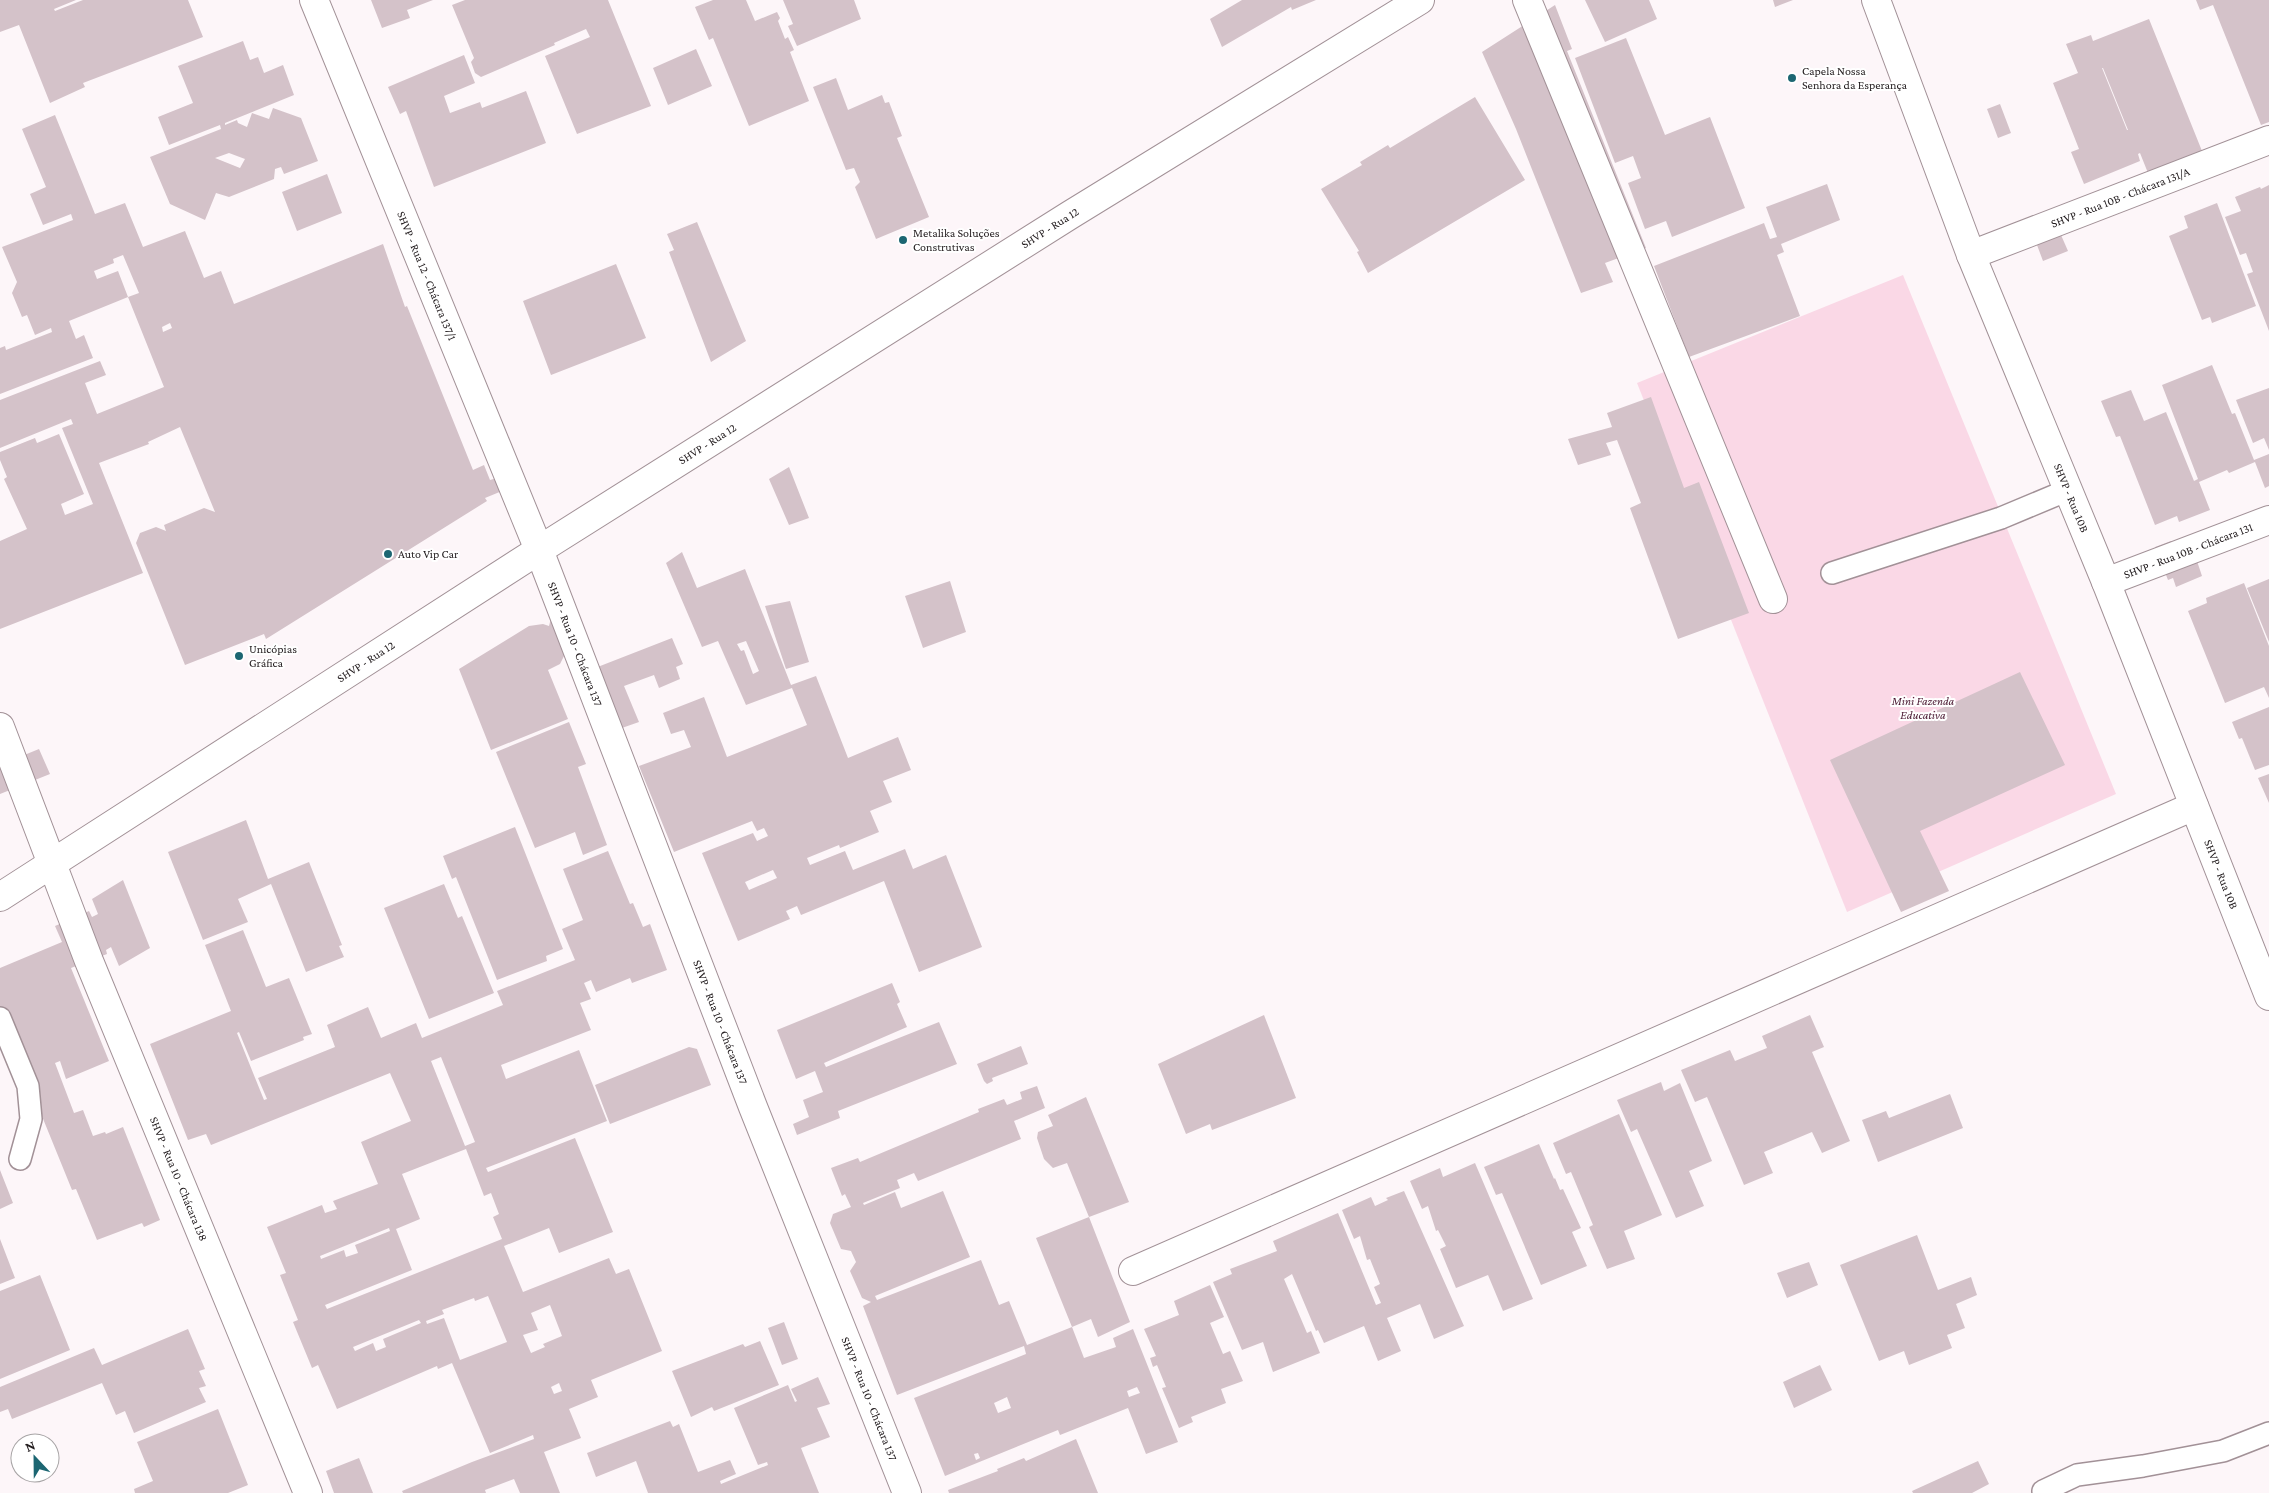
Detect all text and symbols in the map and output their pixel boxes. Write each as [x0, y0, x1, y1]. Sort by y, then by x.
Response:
place label: Capela Nossa Senhora da Esperança [1802, 64, 1907, 92]
marker: Capela Nossa Senhora da Esperança [1786, 72, 1798, 84]
street label: SHVP - Rua 10B - Chácara 131/A [2049, 164, 2192, 231]
street label: SHVP - Rua 12 [1018, 204, 1082, 251]
street label: SHVP - Rua 12 - Chácara 137/1 [394, 209, 460, 343]
place label: Metalika Soluções Construtivas [913, 226, 1000, 254]
marker: Metalika Soluções Construtivas [897, 234, 909, 246]
street label: SHVP - Rua 12 [676, 420, 739, 467]
street label: SHVP - Rua 10B [2051, 461, 2092, 535]
street label: SHVP - Rua 10B - Chácara 131 [2122, 520, 2255, 582]
place label: Auto Vip Car [398, 547, 459, 561]
marker: Auto Vip Car [382, 548, 394, 560]
street label: SHVP - Rua 10 - Chácara 137 [545, 580, 606, 709]
street label: SHVP - Rua 12 [334, 638, 397, 685]
place label: Unicópias Gráfica [249, 642, 297, 670]
marker: Unicópias Gráfica [233, 650, 245, 662]
park label: Mini Fazenda Educativa [1891, 694, 1955, 722]
street label: SHVP - Rua 10B [2201, 838, 2241, 911]
street label: SHVP - Rua 10 - Chácara 137 [690, 958, 751, 1087]
street label: SHVP - Rua 10 - Chácara 138 [147, 1115, 211, 1243]
street label: SHVP - Rua 10 - Chácara 137 [838, 1335, 901, 1463]
north arrow [10, 1433, 60, 1483]
text: N [23, 1437, 38, 1455]

